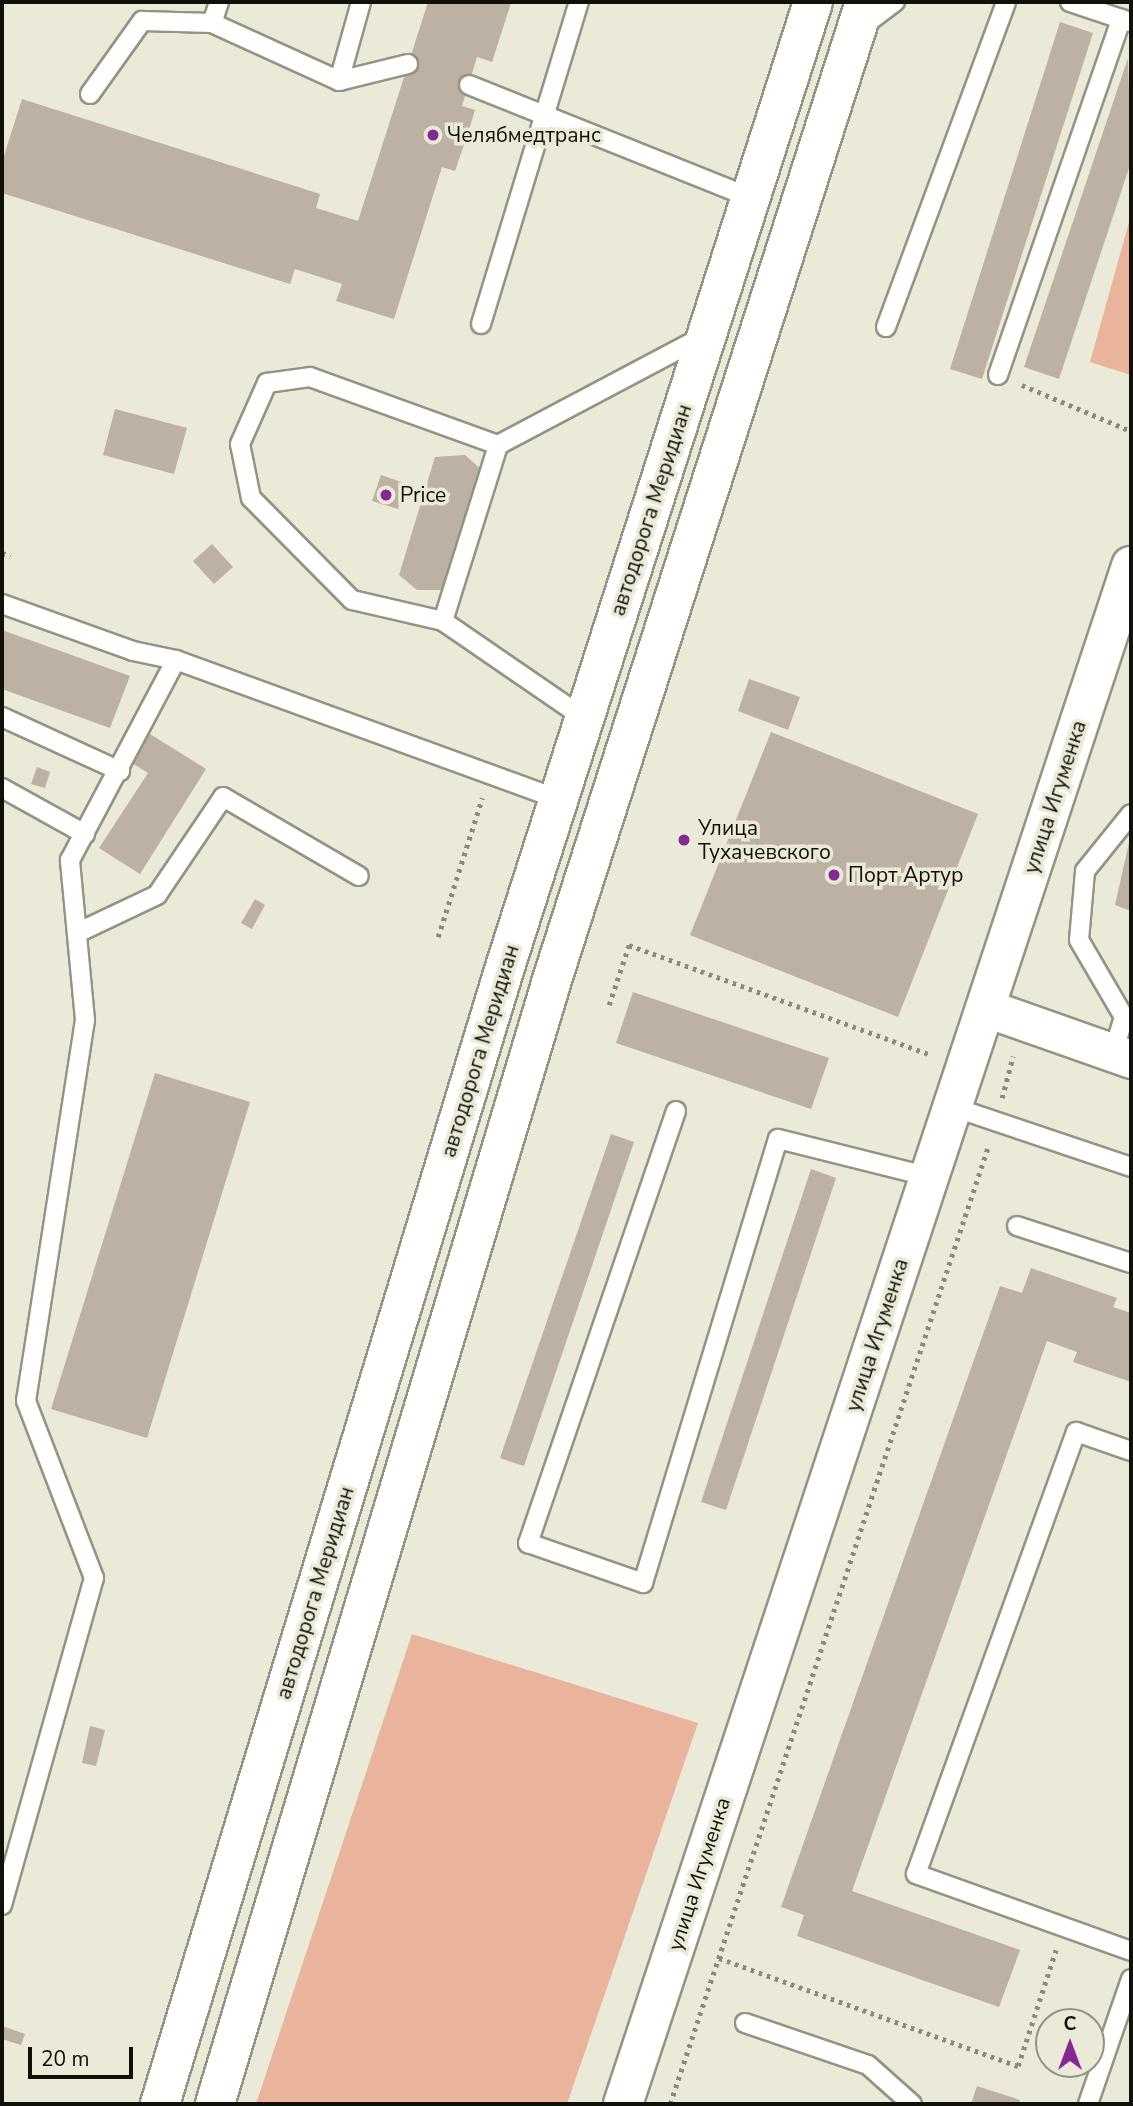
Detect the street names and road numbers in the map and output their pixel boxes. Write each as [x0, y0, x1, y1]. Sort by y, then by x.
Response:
street label: автодорога Меридиан [605, 401, 697, 619]
street label: улица Игуменка [1018, 717, 1092, 877]
street label: автодорога Меридиан [436, 942, 524, 1160]
street label: улица Игуменка [840, 1255, 914, 1415]
street label: автодорога Меридиан [271, 1484, 359, 1702]
street label: улица Игуменка [662, 1794, 736, 1954]

